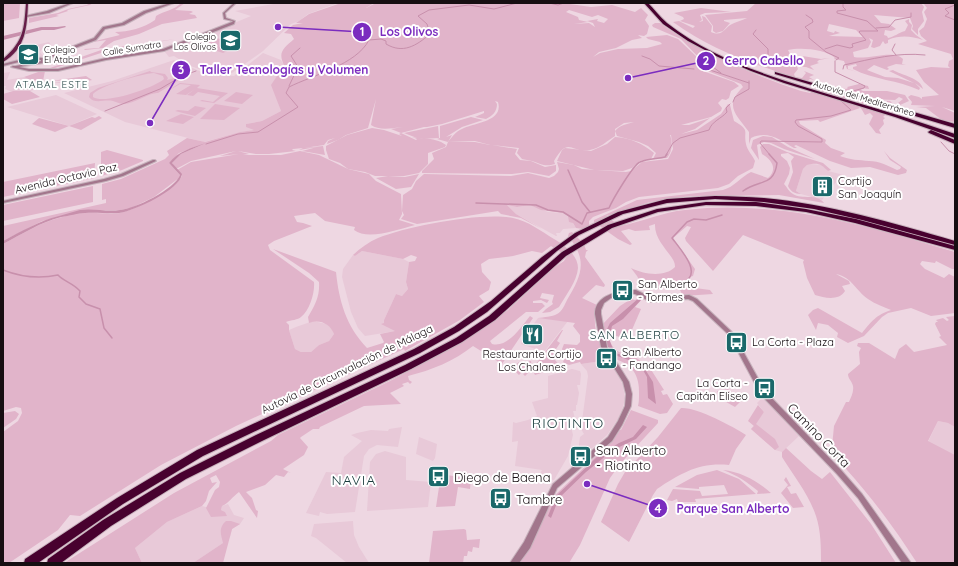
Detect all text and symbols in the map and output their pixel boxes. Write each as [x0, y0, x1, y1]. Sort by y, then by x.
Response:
callout: Los Olivos [352, 20, 447, 44]
text: 1 [360, 24, 364, 39]
text: Los Olivos [380, 24, 438, 39]
school or university icon: Colegio Los Olivos [218, 28, 244, 54]
place label: Colegio Los Olivos [174, 31, 216, 52]
street label: Calle Sumatra [102, 38, 162, 58]
school or university icon: Colegio El Atabal [15, 41, 41, 67]
place label: Colegio El Atabal [44, 44, 81, 65]
callout: Cerro Cabello [696, 49, 811, 73]
text: 2 [703, 53, 710, 68]
text: Cerro Cabello [724, 53, 804, 68]
callout: Taller Tecnologías y Volumen [171, 58, 376, 82]
text: 3 [178, 62, 184, 77]
text: Taller Tecnologías y Volumen [200, 62, 368, 77]
street label: Autovía del Mediterráneo [812, 77, 916, 119]
district label: ATABAL ESTE [15, 78, 89, 91]
street label: Avenida Octavio Paz [13, 159, 119, 197]
building icon: Cortijo San Joaquín [810, 174, 836, 200]
place label: Cortijo San Joaquín [838, 174, 901, 201]
bus stop icon: San Alberto - Tormes [609, 277, 635, 303]
place label: San Alberto - Tormes [638, 277, 698, 304]
street label: Autovía de Circunvalación de Málaga [259, 321, 435, 417]
restaurant icon: Restaurante Cortijo Los Chalanes [519, 321, 545, 347]
district label: SAN ALBERTO [590, 327, 680, 342]
bus stop icon: La Corta - Plaza [723, 329, 749, 355]
place label: La Corta - Plaza [752, 335, 834, 349]
bus stop icon: San Alberto - Fandango [594, 345, 620, 371]
place label: San Alberto - Fandango [622, 345, 682, 372]
place label: Restaurante Cortijo Los Chalanes [482, 347, 582, 374]
place label: La Corta - Capitán Eliseo [676, 376, 748, 403]
bus stop icon: La Corta - Capitán Eliseo [751, 376, 777, 402]
street label: Camino Corta [784, 399, 854, 471]
district label: RIOTINTO [532, 414, 604, 432]
place label: San Alberto - Riotinto [596, 442, 666, 473]
bus stop icon: San Alberto - Riotinto [568, 444, 594, 470]
bus stop icon: Diego de Baena [426, 464, 452, 490]
place label: Diego de Baena [454, 469, 551, 485]
district label: NAVIA [332, 471, 376, 489]
bus stop icon: Tambre [488, 486, 514, 512]
place label: Tambre [516, 491, 562, 507]
callout: Parque San Alberto [648, 496, 797, 520]
text: 4 [654, 501, 662, 516]
text: Parque San Alberto [677, 501, 790, 516]

